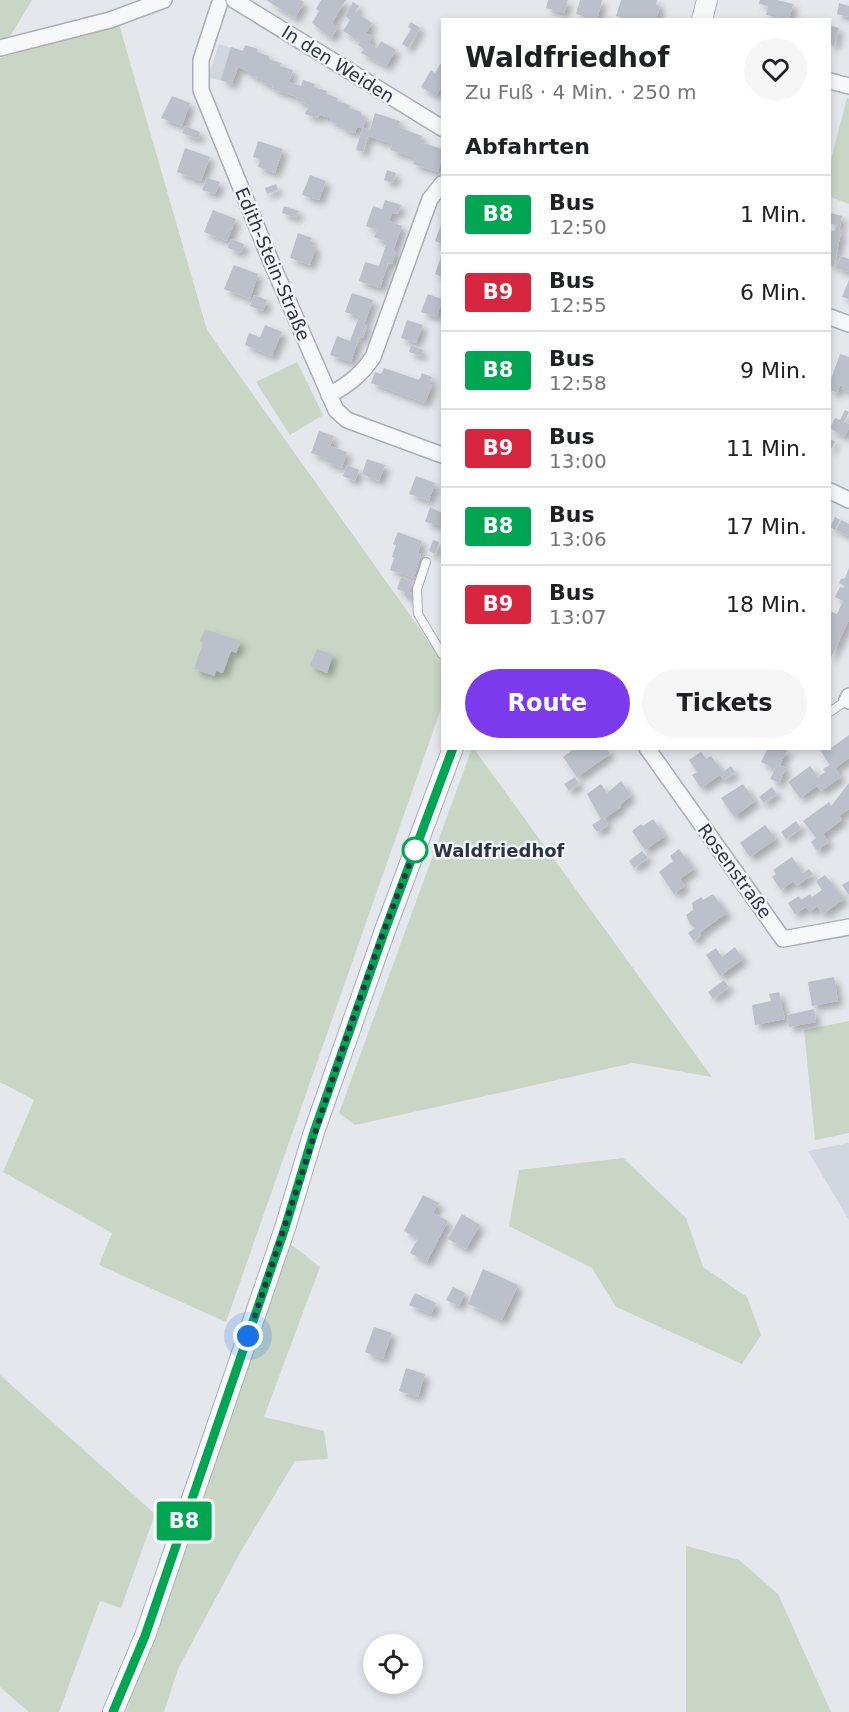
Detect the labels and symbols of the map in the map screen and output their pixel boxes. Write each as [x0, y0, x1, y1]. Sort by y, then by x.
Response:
street label: In den Weiden [278, 21, 398, 107]
street label: Edith-Stein-Straße [231, 184, 315, 344]
street label: Rosenstraße [694, 820, 776, 922]
marker: Waldfriedhof [402, 837, 428, 863]
place label: Waldfriedhof [433, 840, 565, 861]
your location [233, 1321, 263, 1351]
line badge: B8 [157, 1502, 211, 1540]

